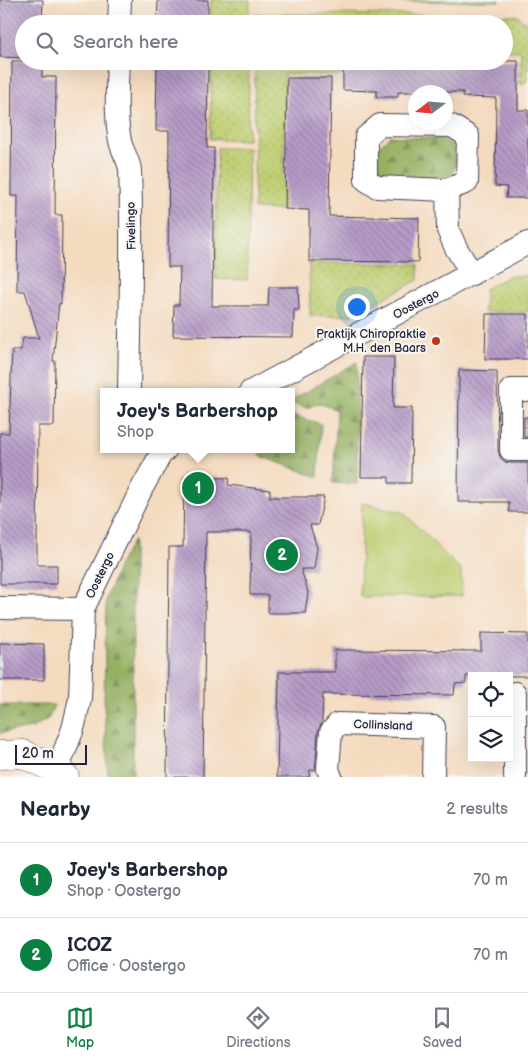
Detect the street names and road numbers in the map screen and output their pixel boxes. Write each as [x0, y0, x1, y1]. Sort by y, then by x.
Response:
street label: Fivelingo [124, 202, 139, 250]
street label: Oostergo [391, 286, 442, 323]
street label: Oostergo [83, 549, 118, 601]
street label: Collinsland [353, 717, 413, 734]

